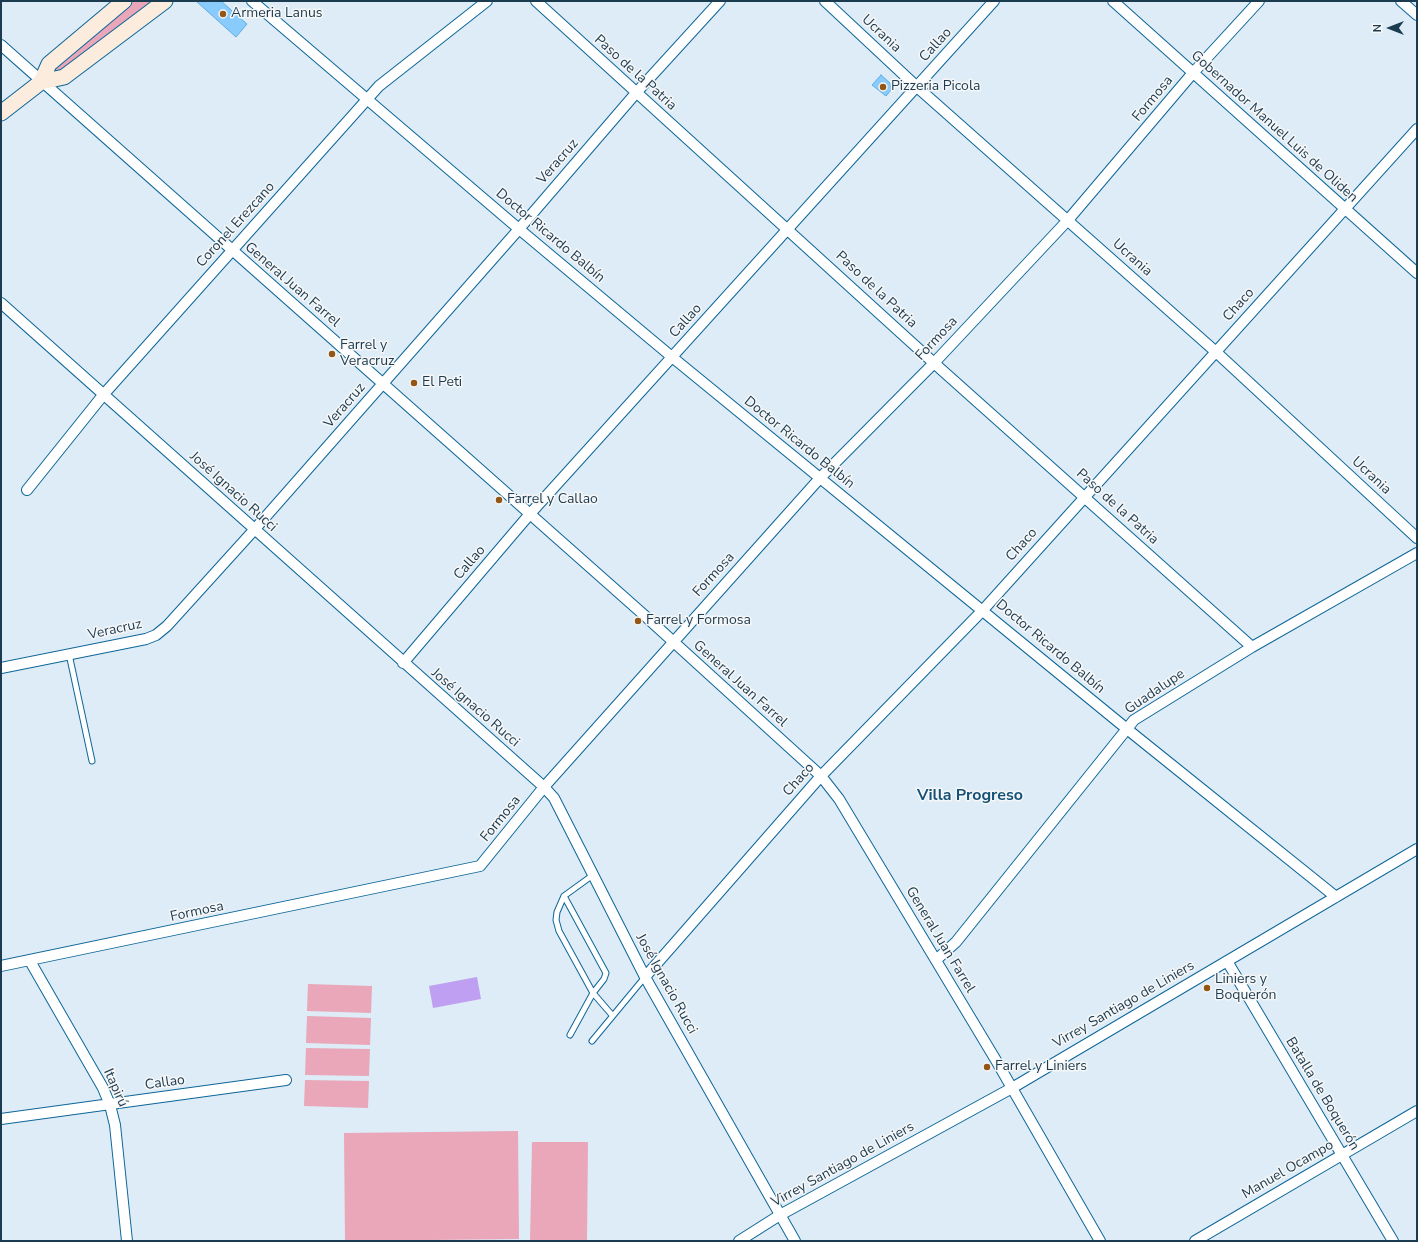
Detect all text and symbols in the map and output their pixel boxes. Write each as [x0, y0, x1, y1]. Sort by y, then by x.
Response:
place label: Armeria Lanus [231, 6, 322, 22]
north arrow [1370, 8, 1410, 48]
marker: Armeria Lanus [218, 9, 228, 19]
street label: Ucrania [858, 12, 904, 56]
street label: Callao [916, 24, 956, 66]
text: N [1370, 24, 1385, 32]
street label: Paso de la Patria [590, 32, 680, 114]
street label: Gobernador Manuel Luis de Oliden [1187, 48, 1361, 206]
street label: Formosa [1129, 73, 1177, 125]
place label: Pizzeria Picola [891, 79, 980, 95]
marker: Pizzeria Picola [878, 82, 888, 92]
street label: Veracruz [534, 136, 582, 188]
street label: Coronel Erezcano [193, 179, 279, 271]
street label: Doctor Ricardo Balbín [492, 185, 608, 287]
street label: Ucrania [1109, 236, 1155, 280]
street label: General Juan Farrel [241, 239, 343, 331]
street label: Paso de la Patria [832, 248, 920, 332]
street label: Chaco [1220, 285, 1258, 325]
street label: Callao [666, 300, 706, 342]
street label: Formosa [912, 313, 962, 365]
place label: Farrel y Veracruz [340, 338, 394, 370]
marker: Farrel y Veracruz [327, 349, 337, 359]
place label: El Peti [422, 375, 462, 391]
marker: El Peti [409, 378, 419, 388]
street label: Veracruz [321, 380, 369, 432]
street label: Doctor Ricardo Balbín [740, 393, 858, 493]
street label: José Ignacio Rucci [186, 448, 280, 536]
street label: Ucrania [1348, 454, 1394, 498]
street label: Paso de la Patria [1072, 466, 1162, 548]
place label: Farrel y Callao [507, 492, 598, 508]
marker: Farrel y Callao [494, 495, 504, 505]
street label: Chaco [1003, 525, 1041, 565]
street label: Callao [451, 542, 489, 584]
street label: Formosa [690, 549, 738, 601]
street label: Doctor Ricardo Balbín [992, 596, 1108, 698]
place label: Farrel y Formosa [646, 613, 751, 629]
street label: Veracruz [87, 616, 143, 644]
marker: Farrel y Formosa [633, 616, 643, 626]
street label: General Juan Farrel [689, 637, 791, 731]
street label: José Ignacio Rucci [427, 665, 523, 751]
street label: Guadalupe [1122, 666, 1188, 718]
street label: Chaco [780, 760, 818, 800]
district label: Villa Progreso [917, 786, 1023, 806]
street label: Formosa [477, 793, 525, 845]
street label: General Juan Farrel [902, 884, 978, 996]
street label: Formosa [169, 898, 225, 926]
street label: José Ignacio Rucci [632, 931, 700, 1037]
street label: Virrey Santiago de Liniers [1050, 958, 1198, 1052]
place label: Liniers y Boquerón [1215, 972, 1276, 1004]
marker: Liniers y Boquerón [1202, 983, 1212, 993]
street label: Batalla de Boquerón [1282, 1034, 1362, 1154]
place label: Farrel y Liniers [995, 1059, 1087, 1075]
marker: Farrel y Liniers [982, 1062, 992, 1072]
street label: Itapirú [99, 1066, 131, 1110]
street label: Callao [144, 1072, 186, 1094]
street label: Virrey Santiago de Liniers [769, 1119, 917, 1211]
street label: Manuel Ocampo [1239, 1137, 1337, 1203]

